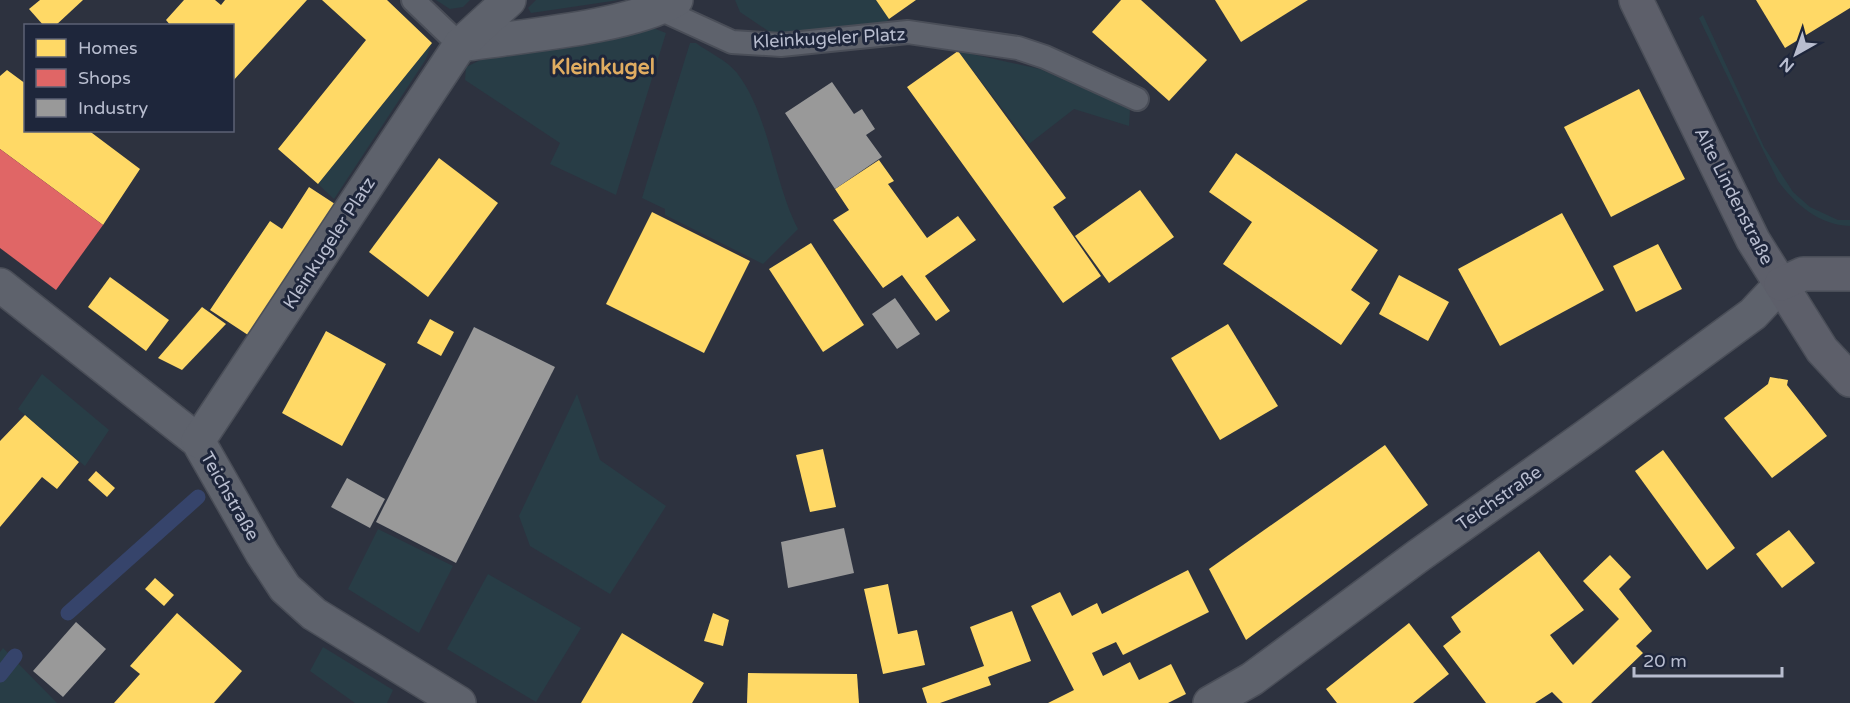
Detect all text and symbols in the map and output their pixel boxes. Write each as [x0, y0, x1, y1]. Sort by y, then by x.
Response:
street label: Kleinkugeler Platz [752, 23, 906, 53]
legend [24, 24, 234, 132]
north arrow [1766, 24, 1826, 84]
text: Homes [78, 37, 138, 59]
text: N [1776, 53, 1798, 77]
district label: Kleinkugel [551, 55, 655, 80]
text: Shops [78, 67, 131, 89]
text: Industry [78, 97, 149, 119]
street label: Alte Lindenstraße [1690, 124, 1778, 268]
street label: Kleinkugeler Platz [278, 173, 380, 313]
street label: Teichstraße [196, 448, 264, 544]
street label: Teichstraße [1452, 461, 1546, 535]
scale bar [1634, 640, 1782, 678]
text: 20 m [1643, 650, 1687, 672]

